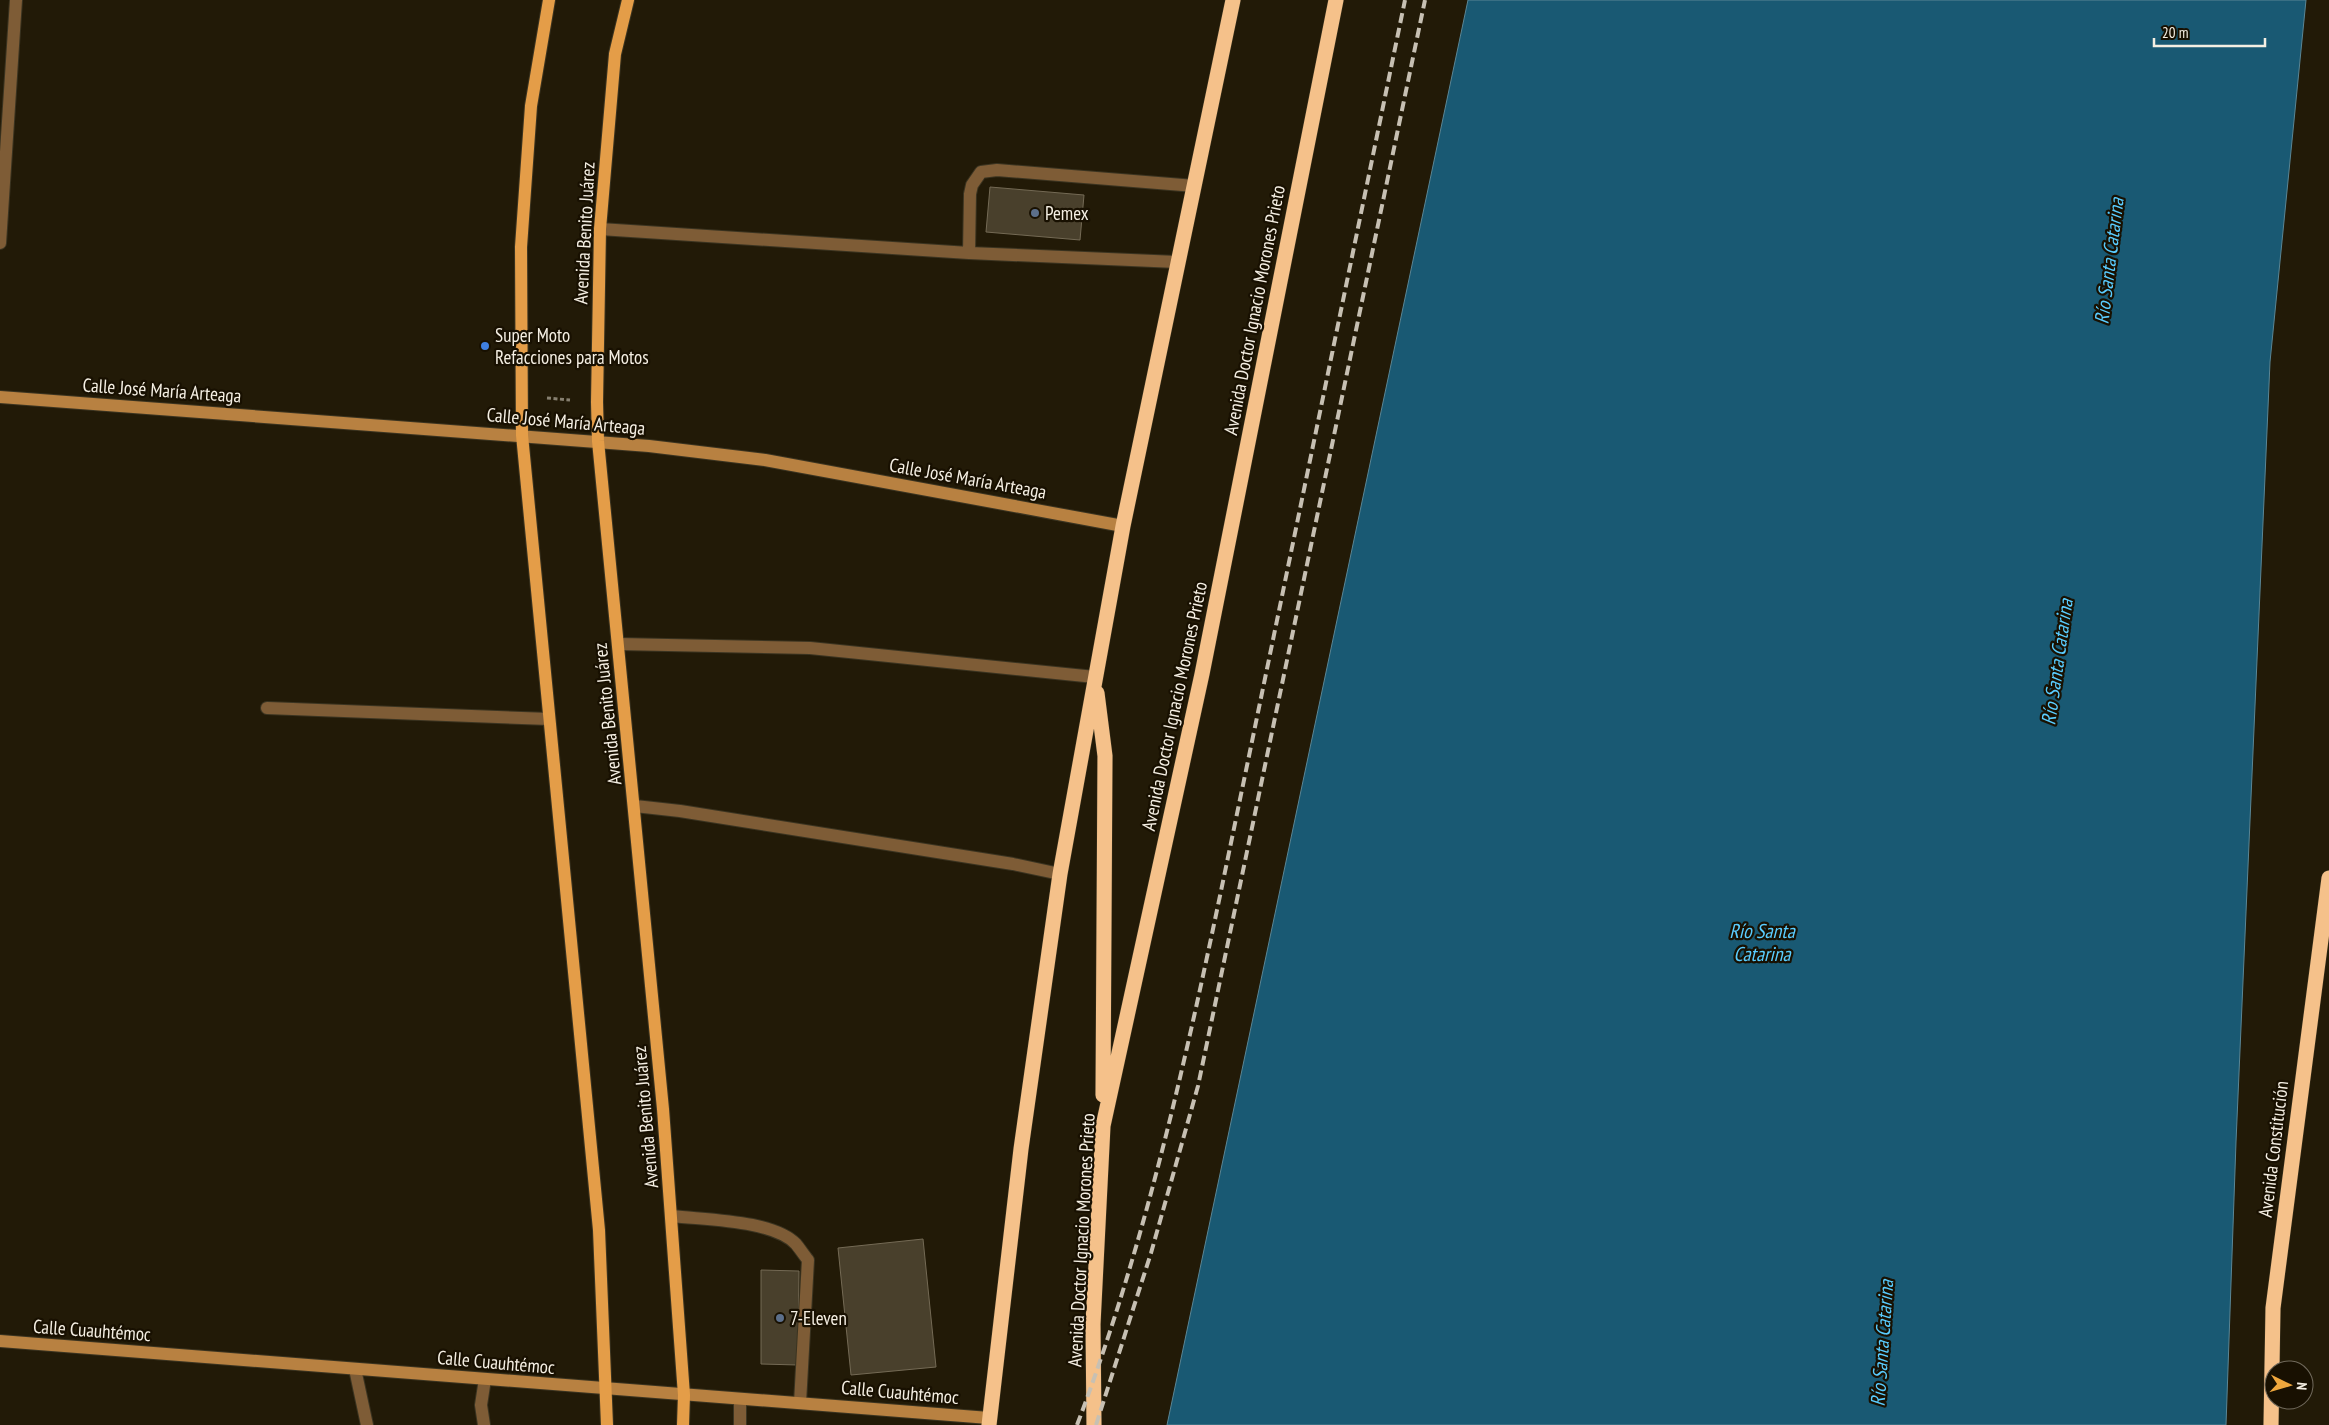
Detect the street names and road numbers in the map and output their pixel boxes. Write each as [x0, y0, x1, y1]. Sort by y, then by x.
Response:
street label: Avenida Benito Juárez [568, 161, 600, 305]
street label: Avenida Doctor Ignacio Morones Prieto [1218, 183, 1290, 437]
street label: Calle José María Arteaga [82, 372, 242, 408]
street label: Calle José María Arteaga [486, 402, 646, 440]
street label: Calle José María Arteaga [888, 452, 1048, 504]
street label: Avenida Doctor Ignacio Morones Prieto [1136, 579, 1212, 833]
street label: Avenida Benito Juárez [588, 642, 626, 786]
street label: Avenida Benito Juárez [627, 1045, 663, 1189]
street label: Avenida Constitución [2253, 1079, 2293, 1219]
street label: Avenida Doctor Ignacio Morones Prieto [1062, 1113, 1100, 1367]
street label: Calle Cuauhtémoc [32, 1314, 152, 1346]
street label: Calle Cuauhtémoc [436, 1345, 556, 1379]
street label: Calle Cuauhtémoc [840, 1375, 960, 1409]

